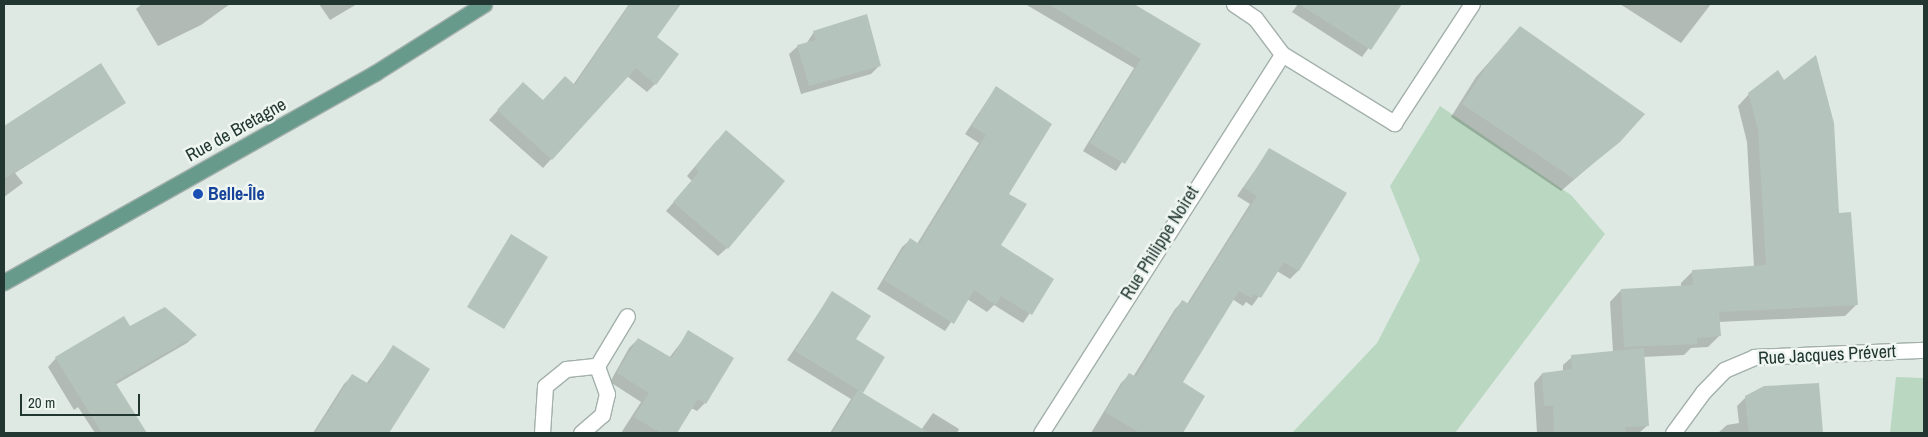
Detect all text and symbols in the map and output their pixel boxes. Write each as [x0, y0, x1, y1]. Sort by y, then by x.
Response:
street label: Rue de Bretagne [182, 94, 290, 166]
street label: Rue Philippe Noiret [1116, 182, 1204, 304]
place label: Belle-Île [208, 183, 265, 205]
marker: Belle-Île [192, 188, 204, 200]
street label: Rue Jacques Prévert [1758, 341, 1896, 369]
scale bar [22, 384, 142, 416]
text: 20 m [28, 392, 55, 413]

